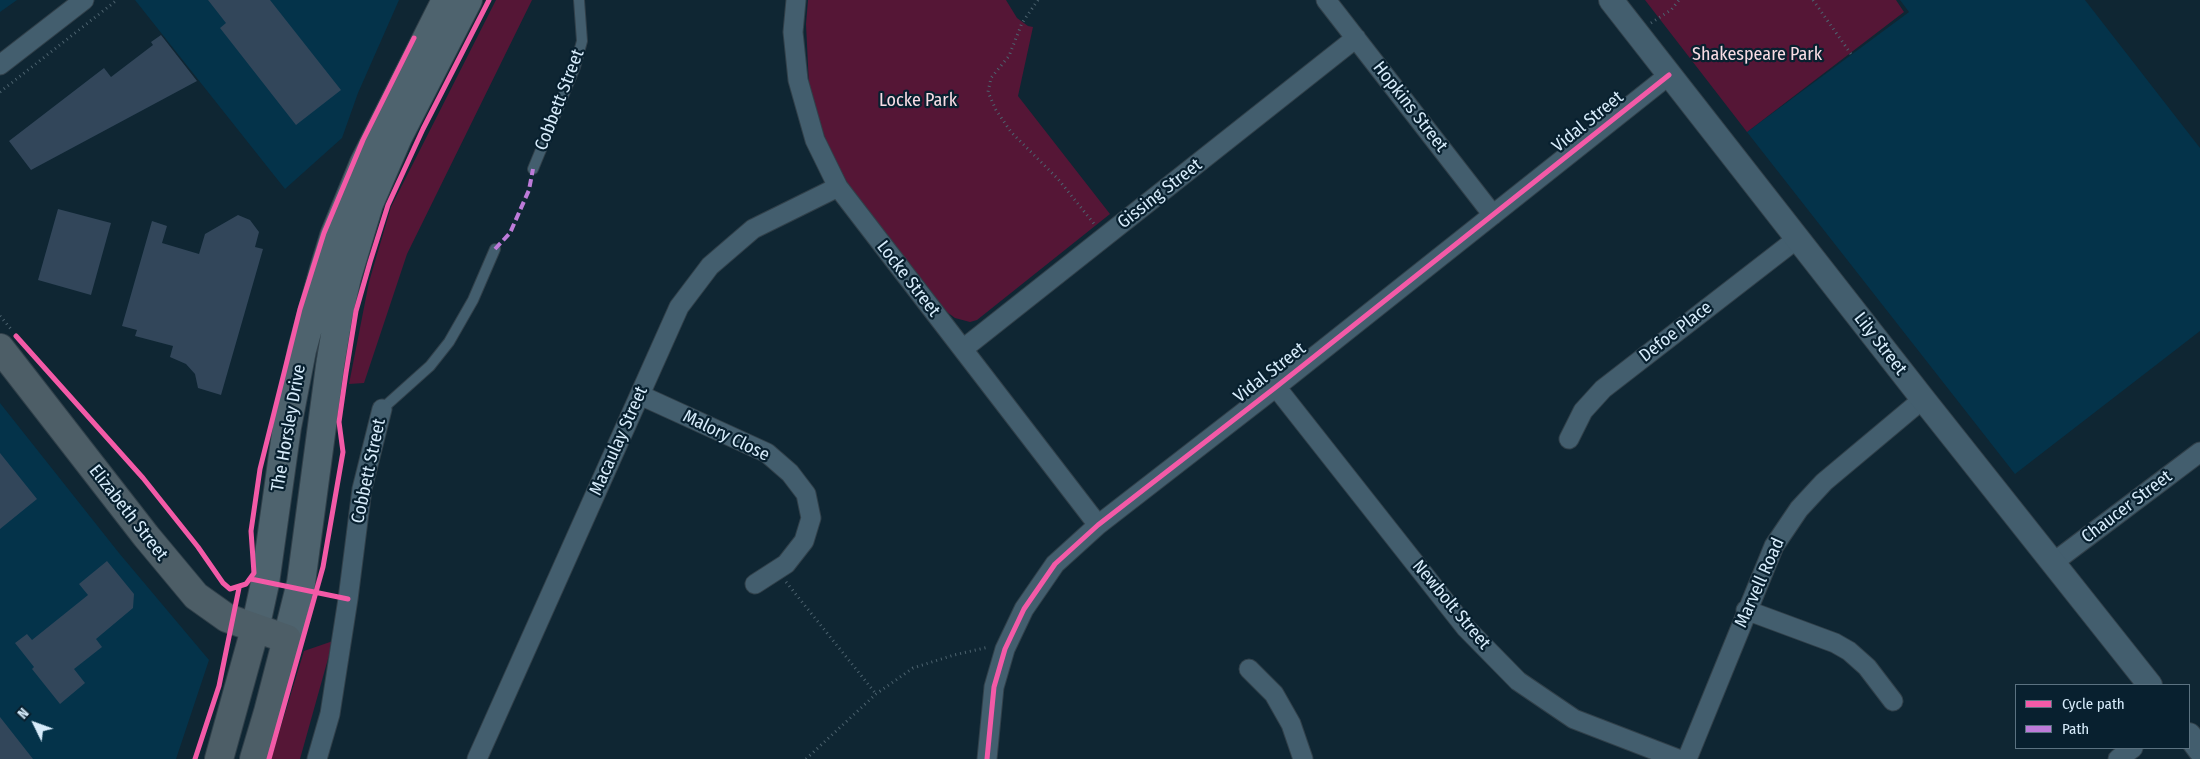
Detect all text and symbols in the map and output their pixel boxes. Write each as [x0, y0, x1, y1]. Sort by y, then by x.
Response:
park label: Shakespeare Park [1692, 44, 1822, 66]
street label: Cobbett Street [531, 46, 589, 154]
street label: Hopkins Street [1368, 58, 1452, 156]
street label: Vidal Street [1548, 87, 1628, 157]
park label: Locke Park [879, 90, 957, 112]
street label: Gissing Street [1114, 154, 1206, 234]
street label: Locke Street [872, 237, 944, 321]
street label: Defoe Place [1635, 297, 1717, 367]
street label: Lily Street [1849, 308, 1911, 380]
street label: Vidal Street [1230, 338, 1310, 408]
street label: The Horsley Drive [267, 363, 311, 493]
street label: Macaulay Street [585, 383, 653, 499]
street label: Malory Close [679, 406, 773, 466]
street label: Cobbett Street [347, 417, 391, 525]
street label: Elizabeth Street [84, 461, 172, 565]
street label: Chaucer Street [2077, 466, 2177, 548]
street label: Marvell Road [1731, 535, 1789, 631]
street label: Newbolt Street [1407, 556, 1495, 654]
legend [2015, 684, 2190, 749]
text: Cycle path [2062, 695, 2125, 713]
north arrow [10, 699, 60, 749]
text: N [14, 705, 33, 722]
text: Path [2062, 720, 2089, 738]

